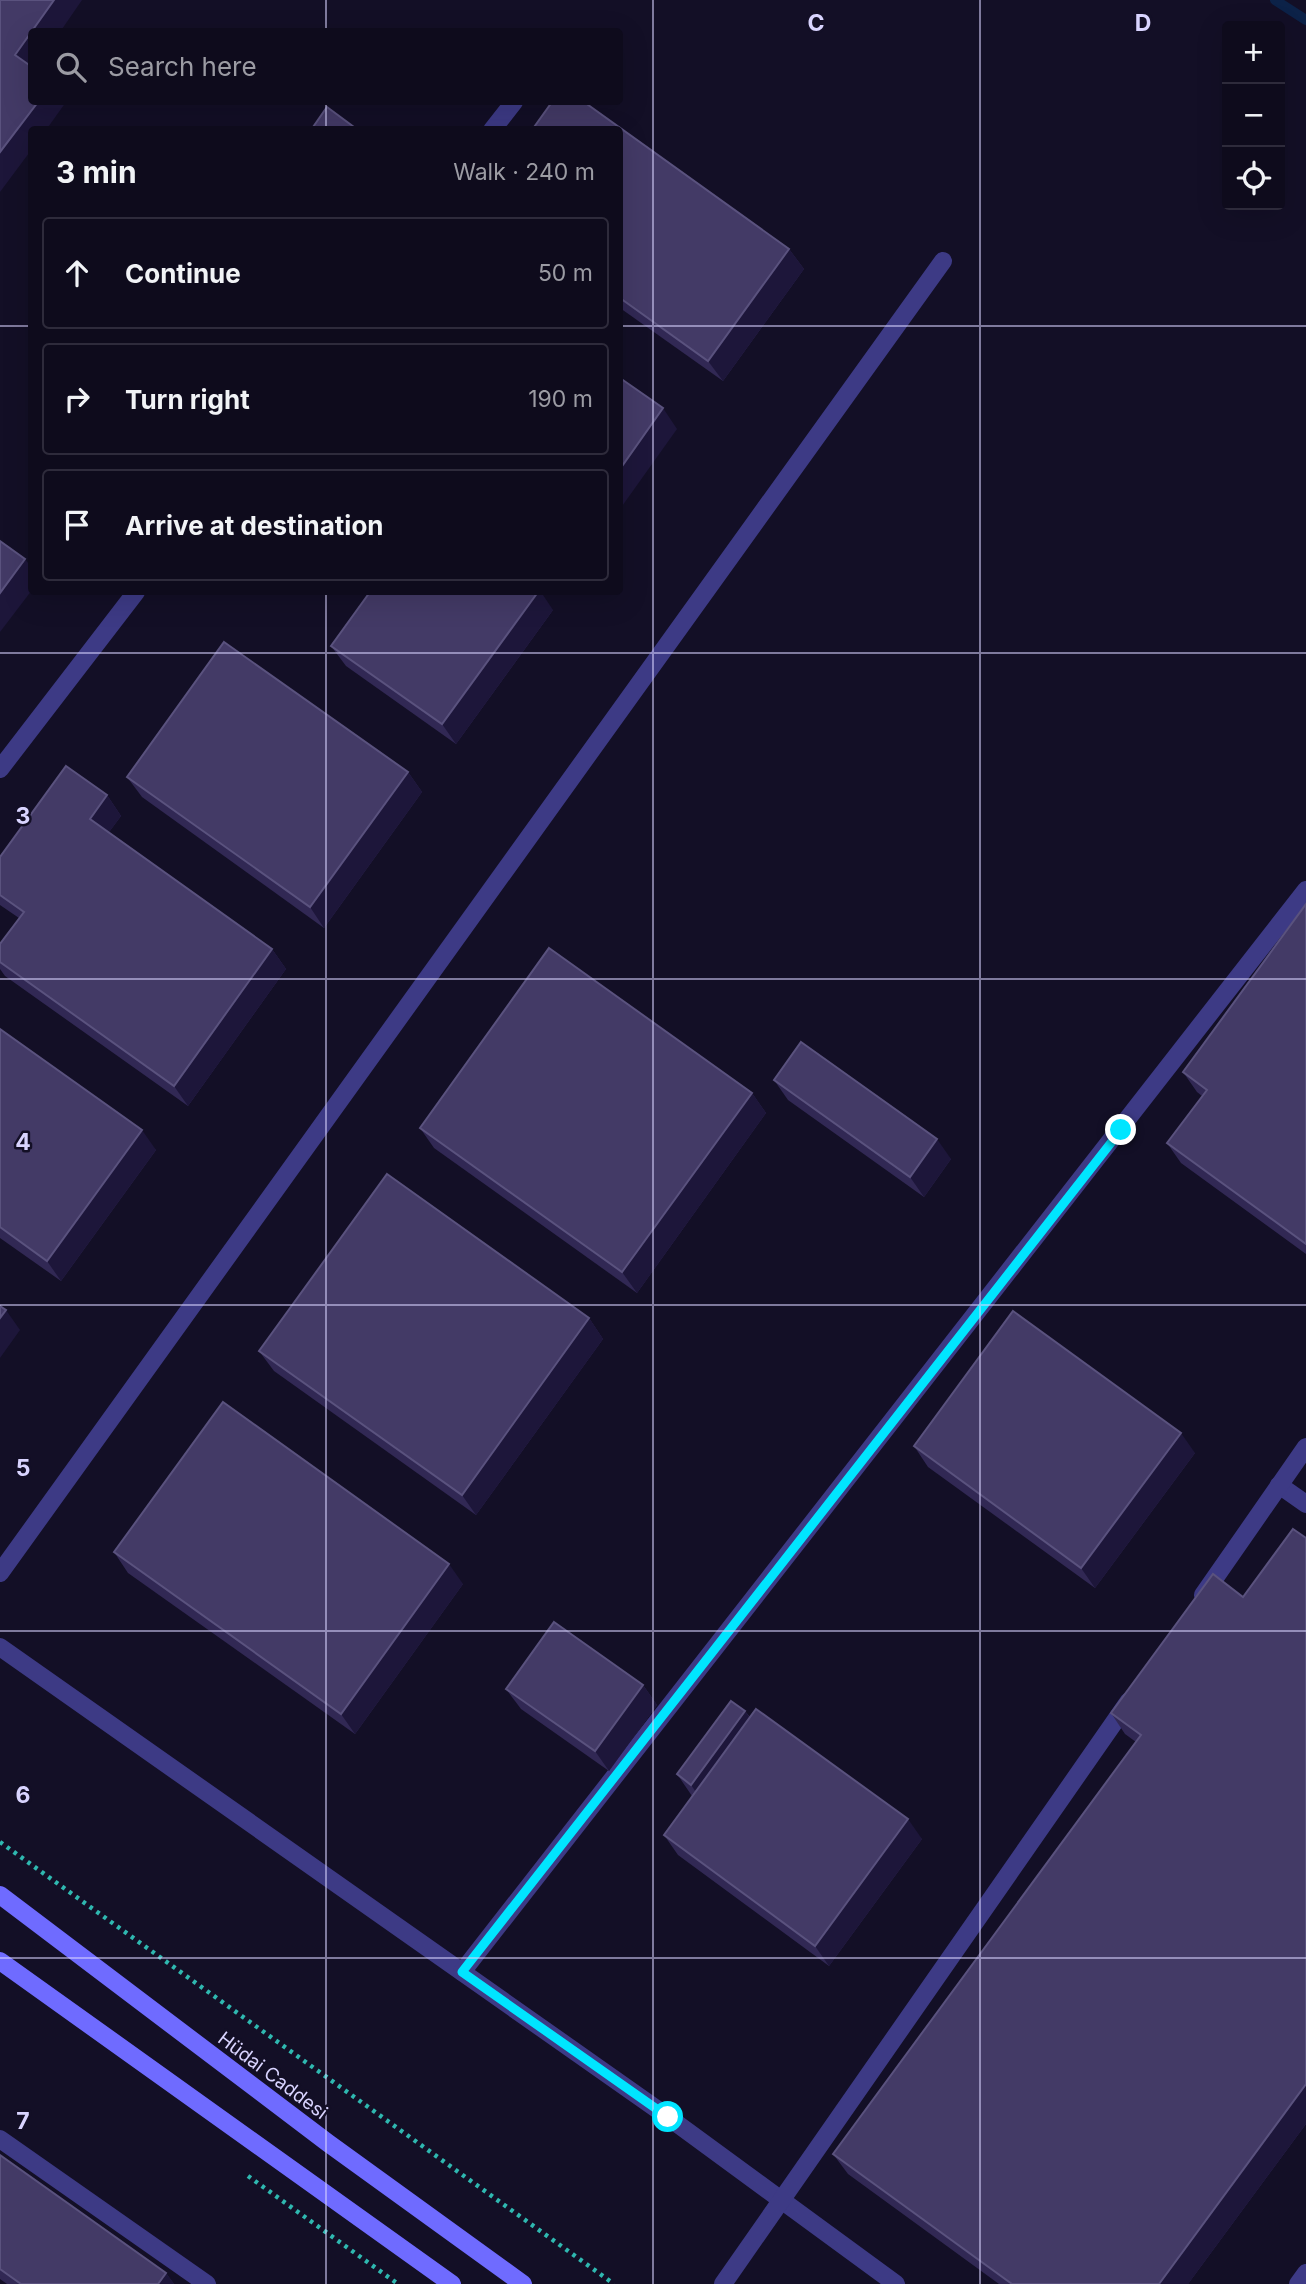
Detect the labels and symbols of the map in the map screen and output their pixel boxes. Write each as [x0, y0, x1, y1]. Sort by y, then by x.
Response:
text: C [807, 9, 825, 37]
text: D [1135, 9, 1151, 37]
text: 3 [16, 802, 30, 830]
route end [1105, 1114, 1136, 1145]
text: 4 [15, 1128, 31, 1156]
text: 5 [16, 1454, 30, 1482]
text: 6 [16, 1781, 30, 1809]
street label: Hüdai Caddesi [213, 2027, 332, 2124]
route start [652, 2101, 683, 2132]
text: 7 [16, 2107, 30, 2135]

